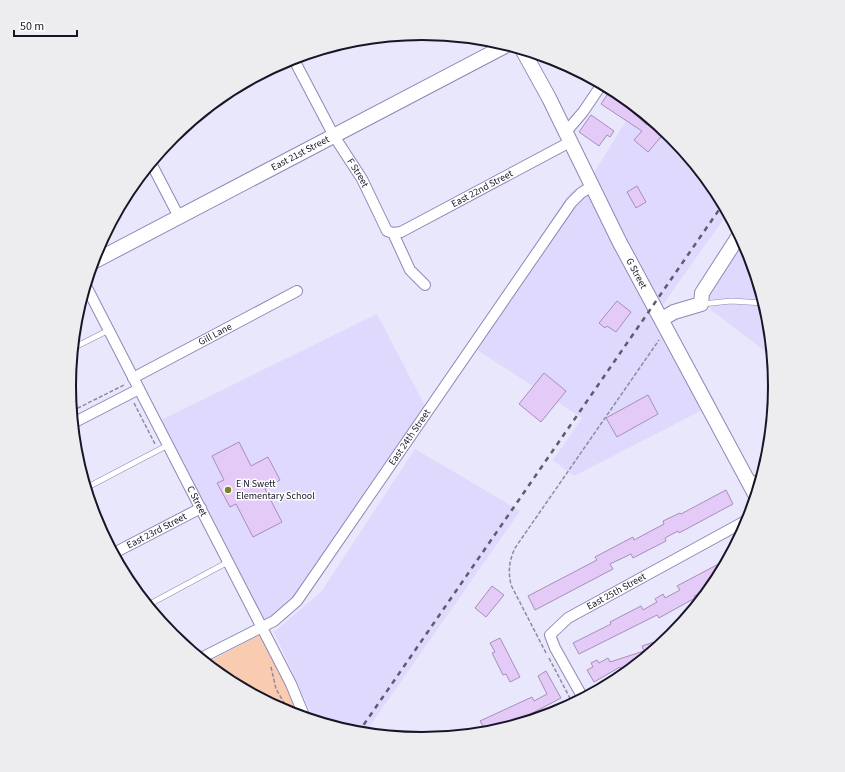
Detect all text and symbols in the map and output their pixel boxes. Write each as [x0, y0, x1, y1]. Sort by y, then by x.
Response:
scale bar [14, 12, 77, 38]
text: 50 m [20, 18, 44, 35]
street label: East 21st Street [269, 132, 332, 174]
street label: F Street [343, 156, 372, 190]
street label: East 22nd Street [449, 166, 516, 211]
street label: G Street [622, 255, 651, 292]
street label: Gill Lane [196, 320, 234, 349]
street label: East 24th Street [385, 406, 434, 468]
place label: E N Swett Elementary School [236, 477, 315, 503]
street label: C Street [183, 483, 211, 519]
marker: E N Swett Elementary School [223, 485, 233, 495]
street label: East 23rd Street [124, 509, 190, 552]
street label: East 25th Street [584, 569, 649, 613]

